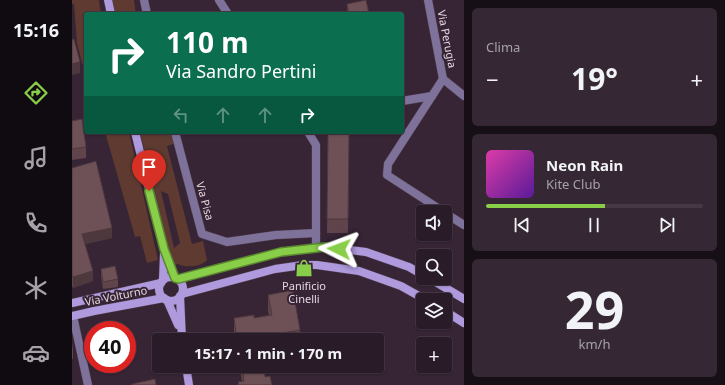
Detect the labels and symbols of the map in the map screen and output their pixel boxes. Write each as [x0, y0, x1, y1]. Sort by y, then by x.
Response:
street label: Via Perugia [435, 9, 460, 69]
pin [132, 150, 166, 191]
street label: Via Pisa [193, 180, 218, 222]
position arrow [318, 228, 360, 270]
shop icon: Panificio Cinelli [294, 258, 314, 278]
place label: Panificio Cinelli [282, 278, 326, 306]
street label: Via Volturno [83, 282, 149, 309]
speed limit sign: 40 [84, 321, 136, 373]

